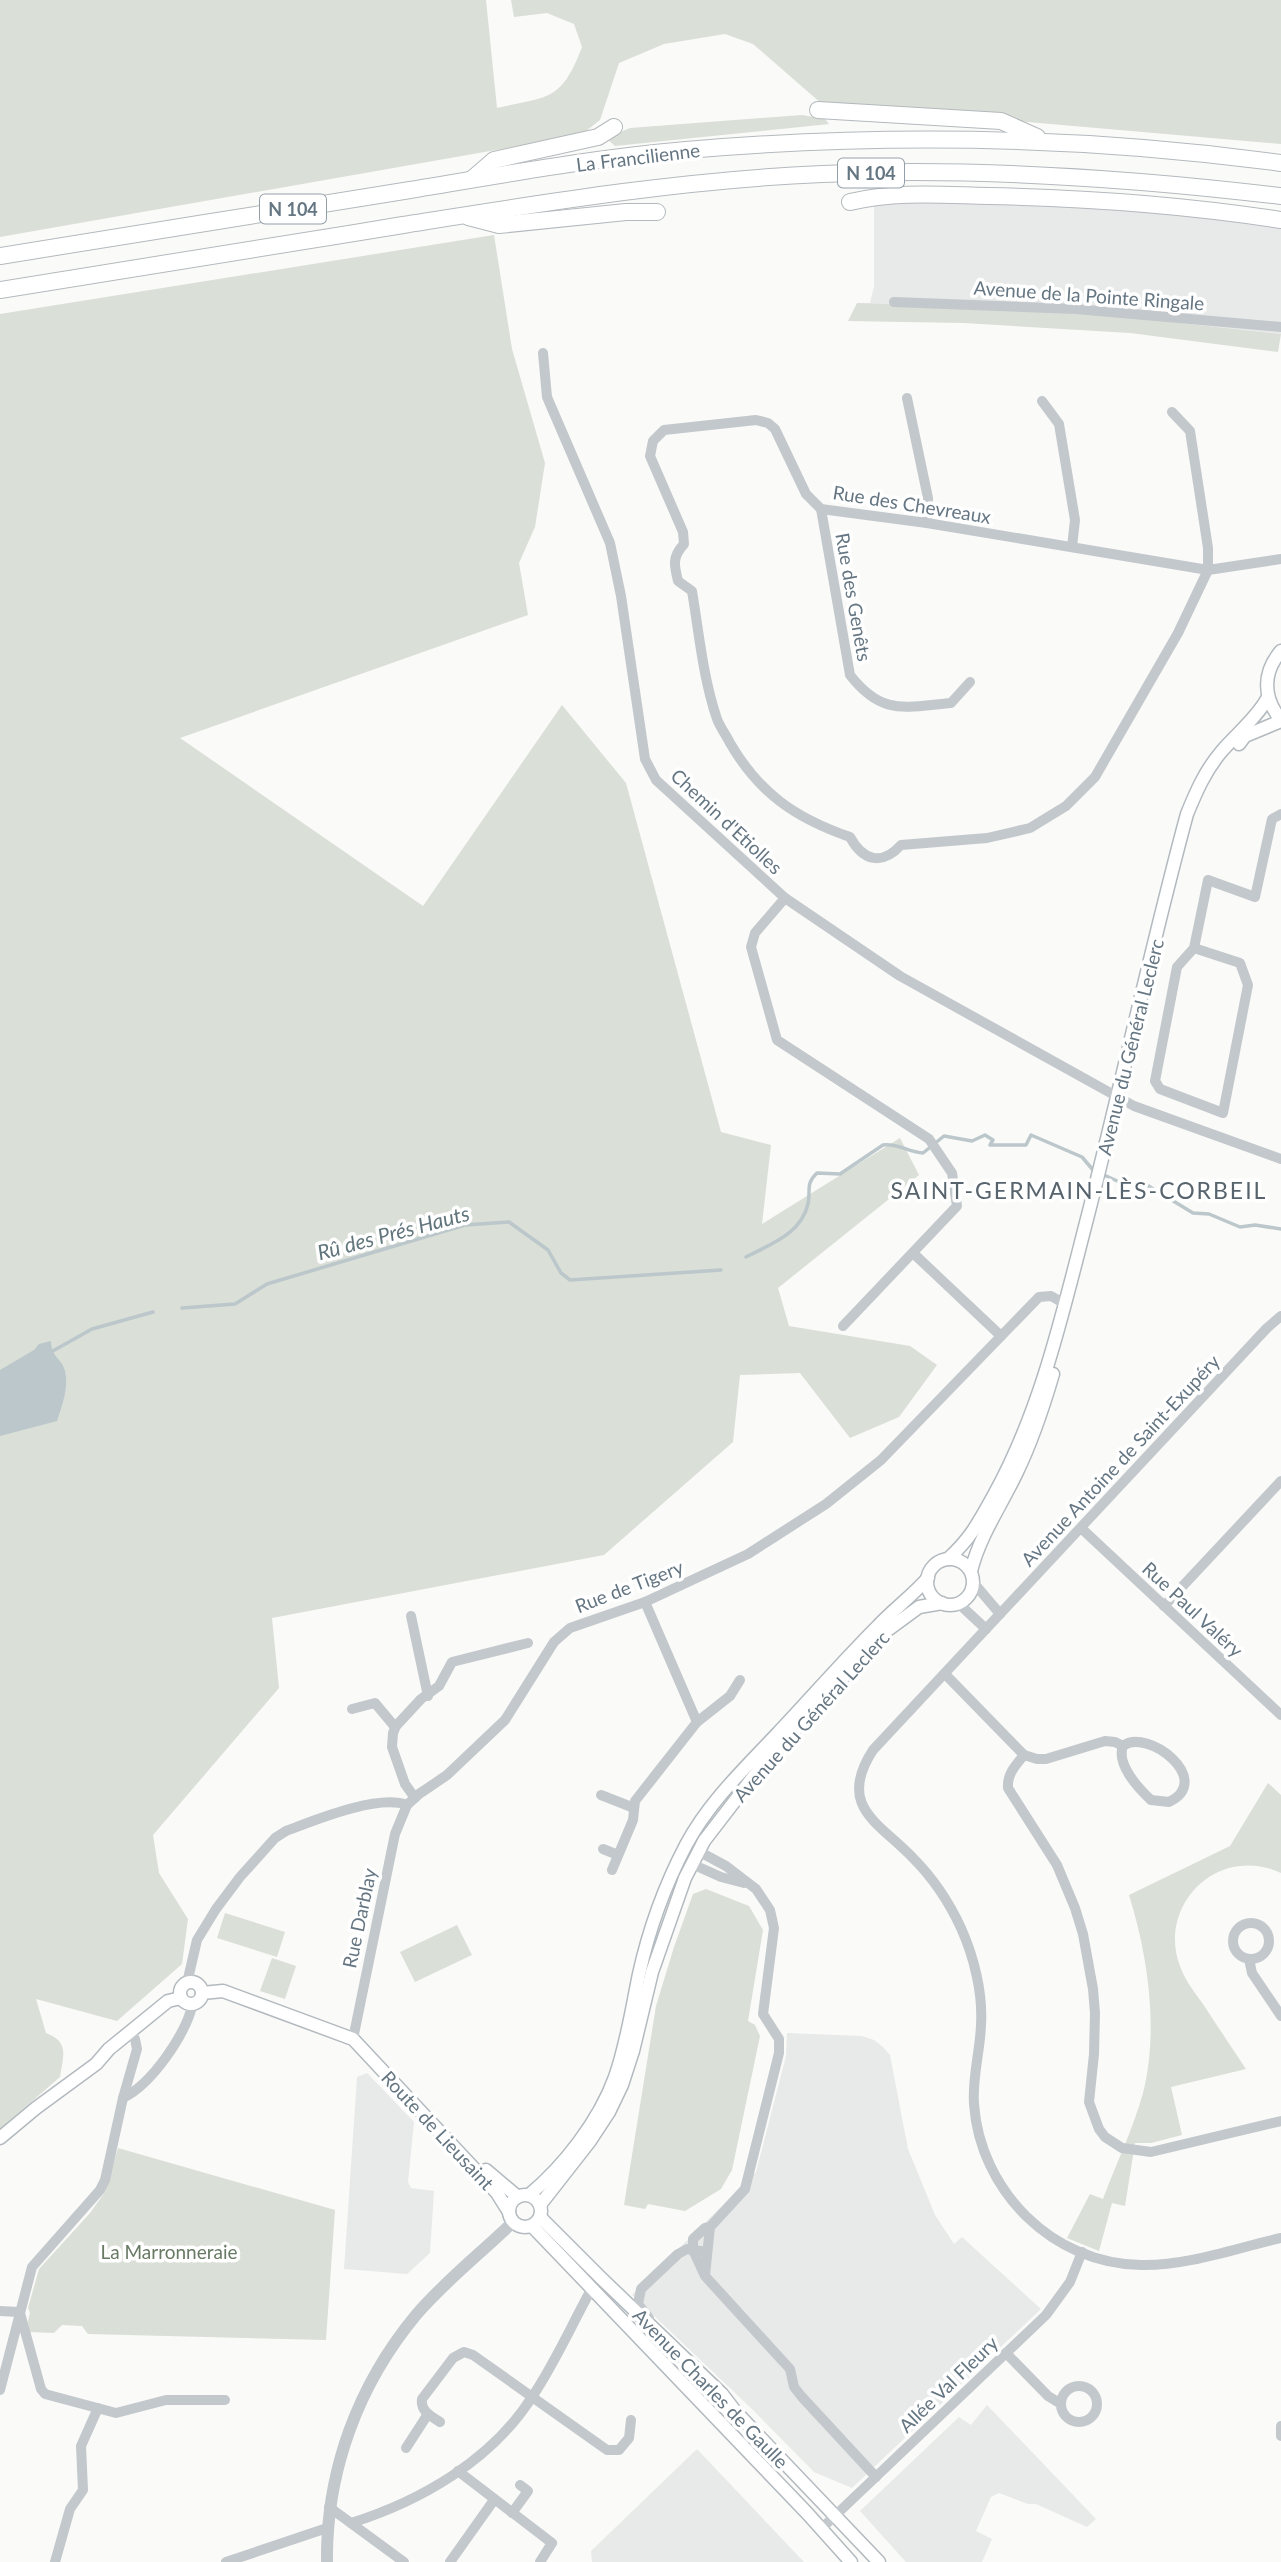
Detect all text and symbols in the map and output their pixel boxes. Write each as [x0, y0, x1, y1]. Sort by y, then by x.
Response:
street label: La Francilienne [575, 138, 701, 176]
road number: N 104 [838, 158, 904, 188]
road number: N 104 [260, 194, 326, 224]
street label: Avenue de la Pointe Ringale [973, 275, 1205, 315]
street label: Rue des Chevreaux [831, 480, 993, 528]
street label: Rue des Genêts [831, 531, 877, 663]
street label: Chemin d'Etiolles [667, 764, 787, 878]
street label: Avenue du Général Leclerc [1092, 936, 1168, 1158]
district label: SAINT-GERMAIN-LÈS-CORBEIL [891, 1176, 1267, 1204]
water label: Rû des Prés Hauts [314, 1200, 472, 1264]
street label: Avenue Antoine de Saint-Exupéry [1016, 1349, 1224, 1570]
street label: Rue de Tigery [572, 1555, 687, 1617]
street label: Rue Paul Valéry [1138, 1557, 1248, 1662]
street label: Avenue du Général Leclerc [728, 1626, 894, 1806]
street label: Rue Darblay [337, 1866, 381, 1970]
street label: Route de Lieusaint [377, 2066, 499, 2194]
park label: La Marronneraie [100, 2240, 238, 2263]
street label: Avenue Charles de Gaulle [629, 2303, 793, 2473]
street label: Allée Val Fleury [894, 2331, 1002, 2437]

